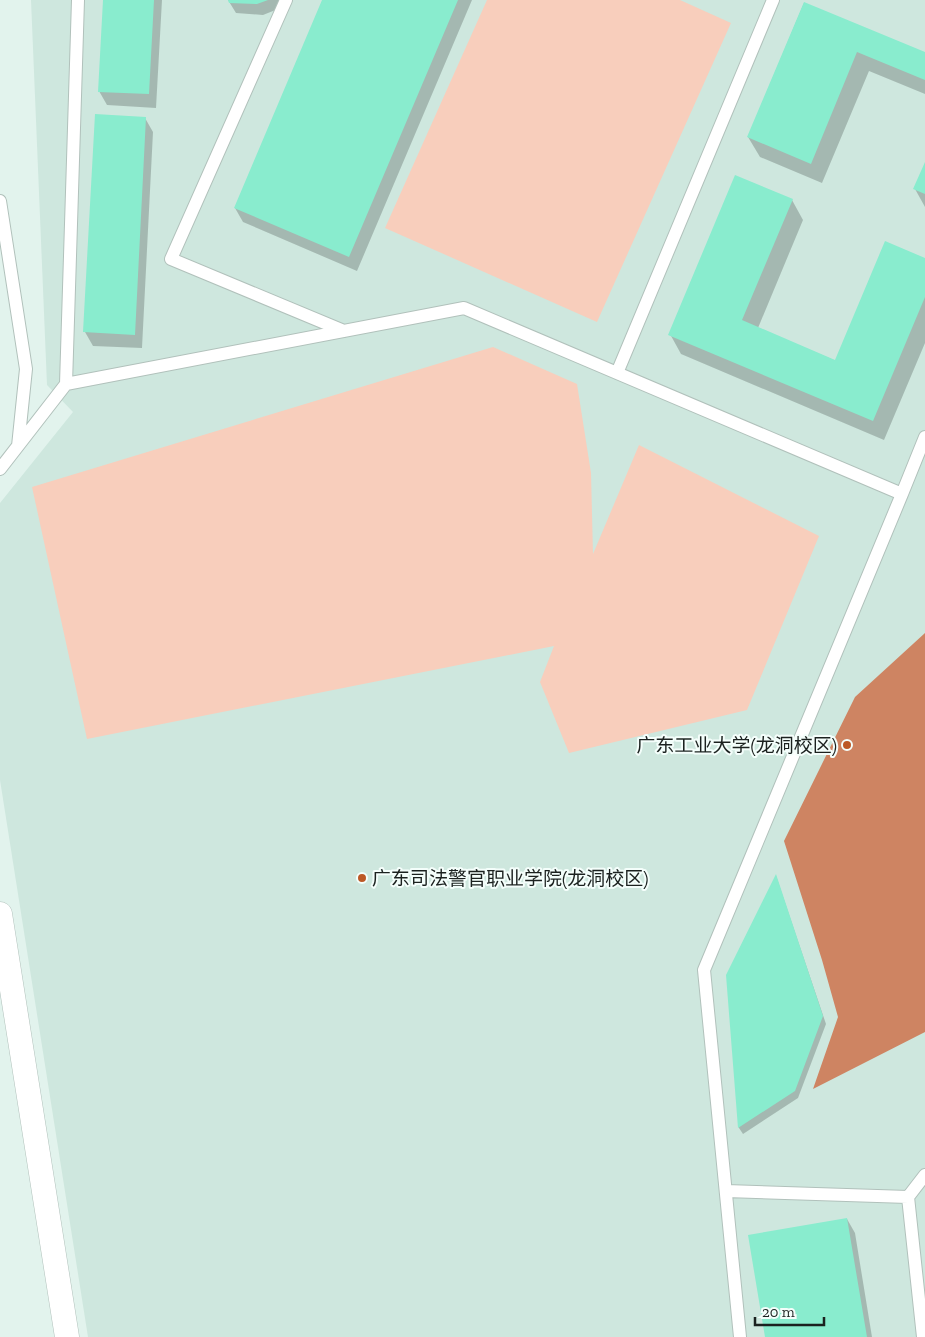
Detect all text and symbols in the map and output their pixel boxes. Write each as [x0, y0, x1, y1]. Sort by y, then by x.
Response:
place label: 广东工业大学(龙洞校区) [637, 734, 837, 757]
marker: 广东工业大学(龙洞校区) [841, 739, 853, 751]
place label: 广东司法警官职业学院(龙洞校区) [372, 867, 648, 890]
marker: 广东司法警官职业学院(龙洞校区) [356, 872, 368, 884]
scale bar [755, 1294, 824, 1326]
text: 20 m [762, 1303, 795, 1321]

